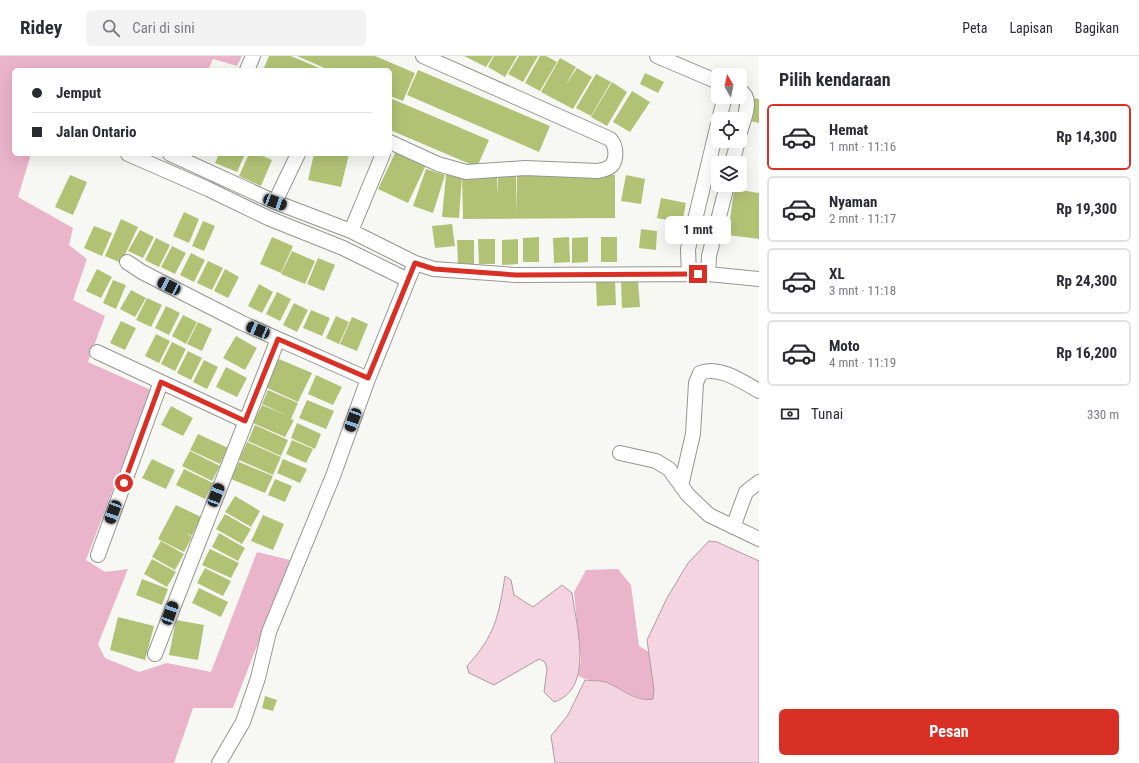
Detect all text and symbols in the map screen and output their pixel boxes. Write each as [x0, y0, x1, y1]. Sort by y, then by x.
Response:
search box [86, 10, 366, 46]
text: Ridey [20, 16, 62, 39]
icon: search [100, 17, 122, 39]
text: Cari di sini [132, 19, 195, 37]
text: Peta [962, 20, 987, 36]
text: Lapisan [1009, 20, 1053, 36]
text: Bagikan [1075, 20, 1119, 36]
north arrow [711, 68, 747, 104]
map controls [711, 68, 747, 192]
text: Pilih kendaraan [779, 69, 891, 90]
text: Jemput [56, 84, 101, 102]
button: locate [711, 112, 747, 148]
icon: car [781, 119, 817, 155]
text: Hemat [829, 121, 868, 139]
text: Jalan Ontario [56, 123, 136, 141]
text: Rp 14,300 [1056, 128, 1117, 146]
text: 1 mnt · 11:16 [829, 139, 896, 154]
button: layers [711, 156, 747, 192]
icon: car [781, 191, 817, 227]
car [262, 192, 288, 212]
text: Nyaman [829, 193, 877, 211]
text: Rp 19,300 [1056, 200, 1117, 218]
text: 2 mnt · 11:17 [829, 211, 896, 226]
callout: 1 mnt [665, 216, 731, 244]
text: 1 mnt [683, 222, 713, 237]
icon: car [781, 263, 817, 299]
route end [689, 265, 707, 283]
text: XL [829, 265, 845, 283]
text: Rp 24,300 [1056, 272, 1117, 290]
car [156, 275, 182, 297]
text: 3 mnt · 11:18 [829, 283, 896, 298]
car [245, 320, 271, 340]
icon: car [781, 335, 817, 371]
text: Moto [829, 337, 860, 355]
text: Rp 16,200 [1056, 344, 1117, 362]
text: 4 mnt · 11:19 [829, 355, 896, 370]
icon: cash [779, 403, 801, 425]
text: Tunai [811, 405, 843, 423]
car [343, 407, 363, 433]
text: 330 m [1087, 407, 1119, 422]
route start [115, 474, 133, 492]
car [206, 482, 226, 508]
car [103, 499, 123, 525]
car [160, 600, 180, 626]
button: Pesan [779, 709, 1119, 755]

